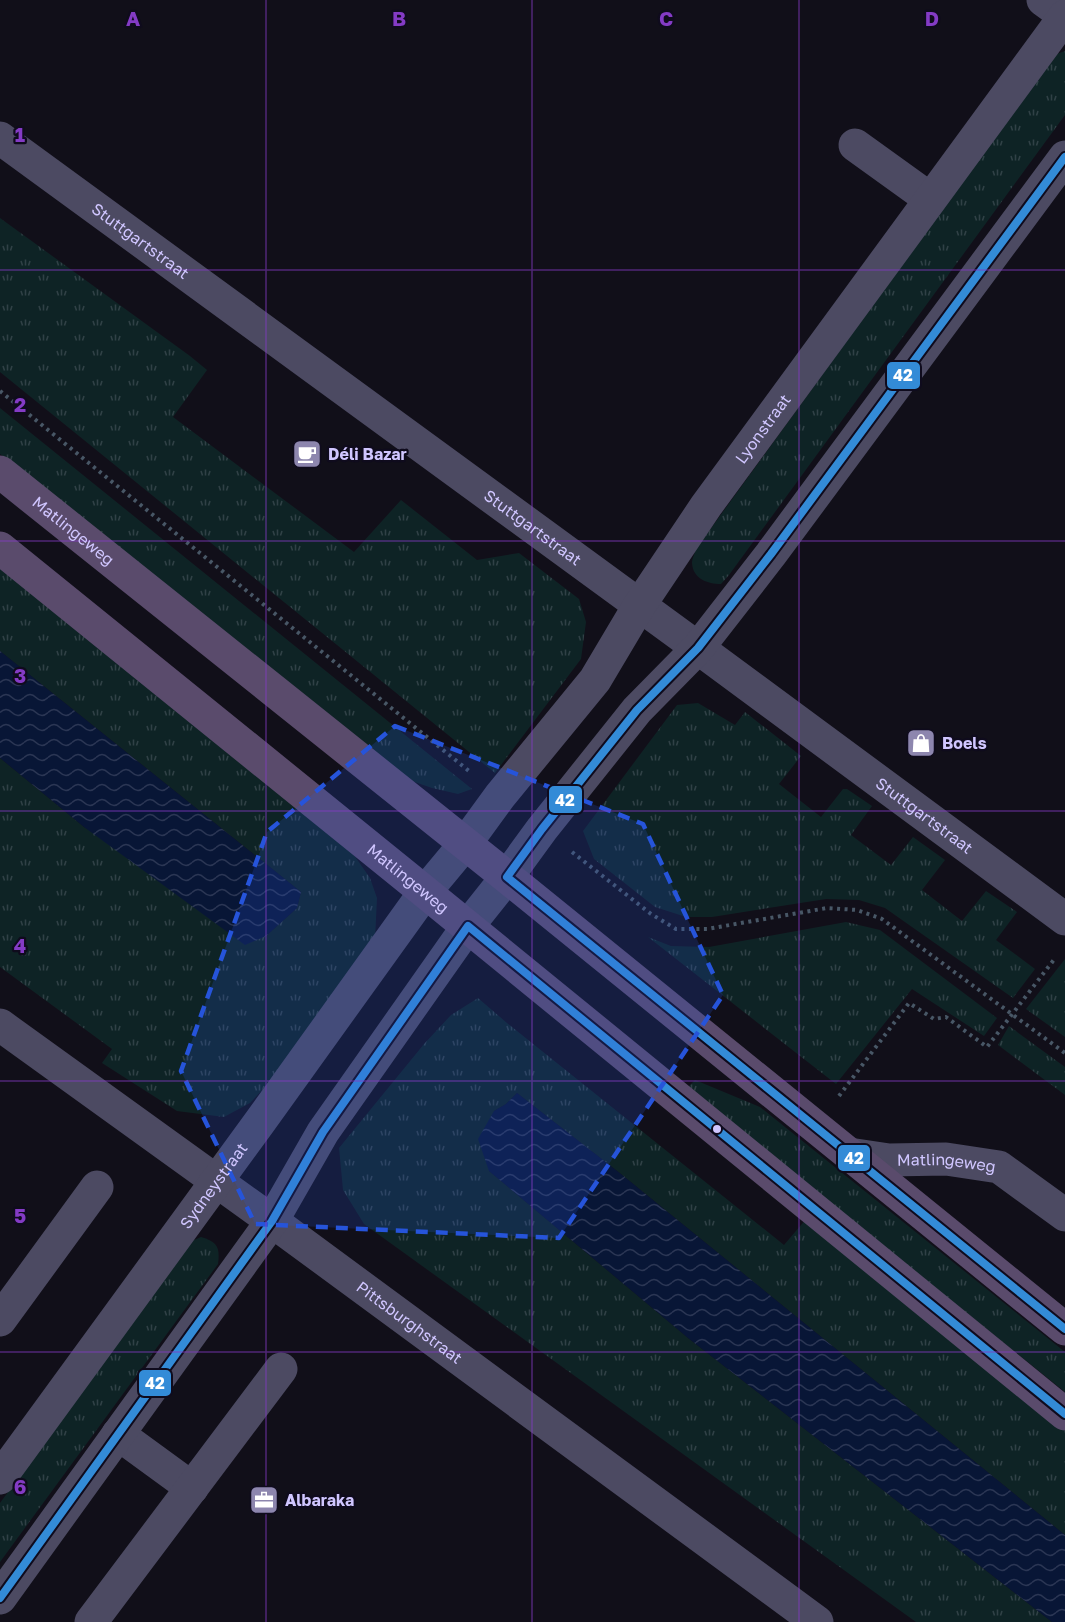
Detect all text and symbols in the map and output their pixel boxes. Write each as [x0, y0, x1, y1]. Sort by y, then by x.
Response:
text: A [126, 6, 140, 30]
text: B [392, 6, 406, 30]
text: C [659, 6, 673, 30]
text: D [925, 6, 939, 30]
text: 1 [15, 122, 25, 146]
street label: Stuttgartstraat [88, 198, 193, 283]
line badge: 42 [886, 361, 921, 390]
text: 42 [893, 365, 913, 385]
street label: Lyonstraat [731, 390, 795, 467]
text: 2 [14, 392, 26, 416]
cafe icon: Déli Bazar [291, 438, 323, 470]
place label: Déli Bazar [328, 444, 407, 464]
street label: Stuttgartstraat [480, 485, 586, 570]
street label: Matlingeweg [28, 492, 118, 569]
text: 3 [14, 663, 26, 687]
shop icon: Boels [905, 727, 937, 759]
place label: Boels [942, 733, 987, 753]
street label: Stuttgartstraat [872, 773, 977, 858]
line badge: 42 [548, 785, 583, 814]
text: 42 [555, 790, 575, 810]
street label: Matlingeweg [363, 839, 453, 917]
text: 4 [14, 933, 26, 957]
unlabelled marker [711, 1123, 723, 1135]
street label: Sydneystraat [175, 1139, 251, 1233]
line badge: 42 [837, 1144, 871, 1172]
text: 42 [844, 1148, 864, 1168]
street label: Matlingeweg [897, 1149, 997, 1176]
text: 5 [14, 1203, 26, 1227]
street label: Pittsburghstraat [353, 1277, 466, 1368]
line badge: 42 [138, 1369, 172, 1397]
text: 42 [145, 1373, 165, 1393]
text: 6 [14, 1474, 26, 1498]
office icon: Albaraka [248, 1484, 280, 1516]
place label: Albaraka [285, 1490, 354, 1510]

